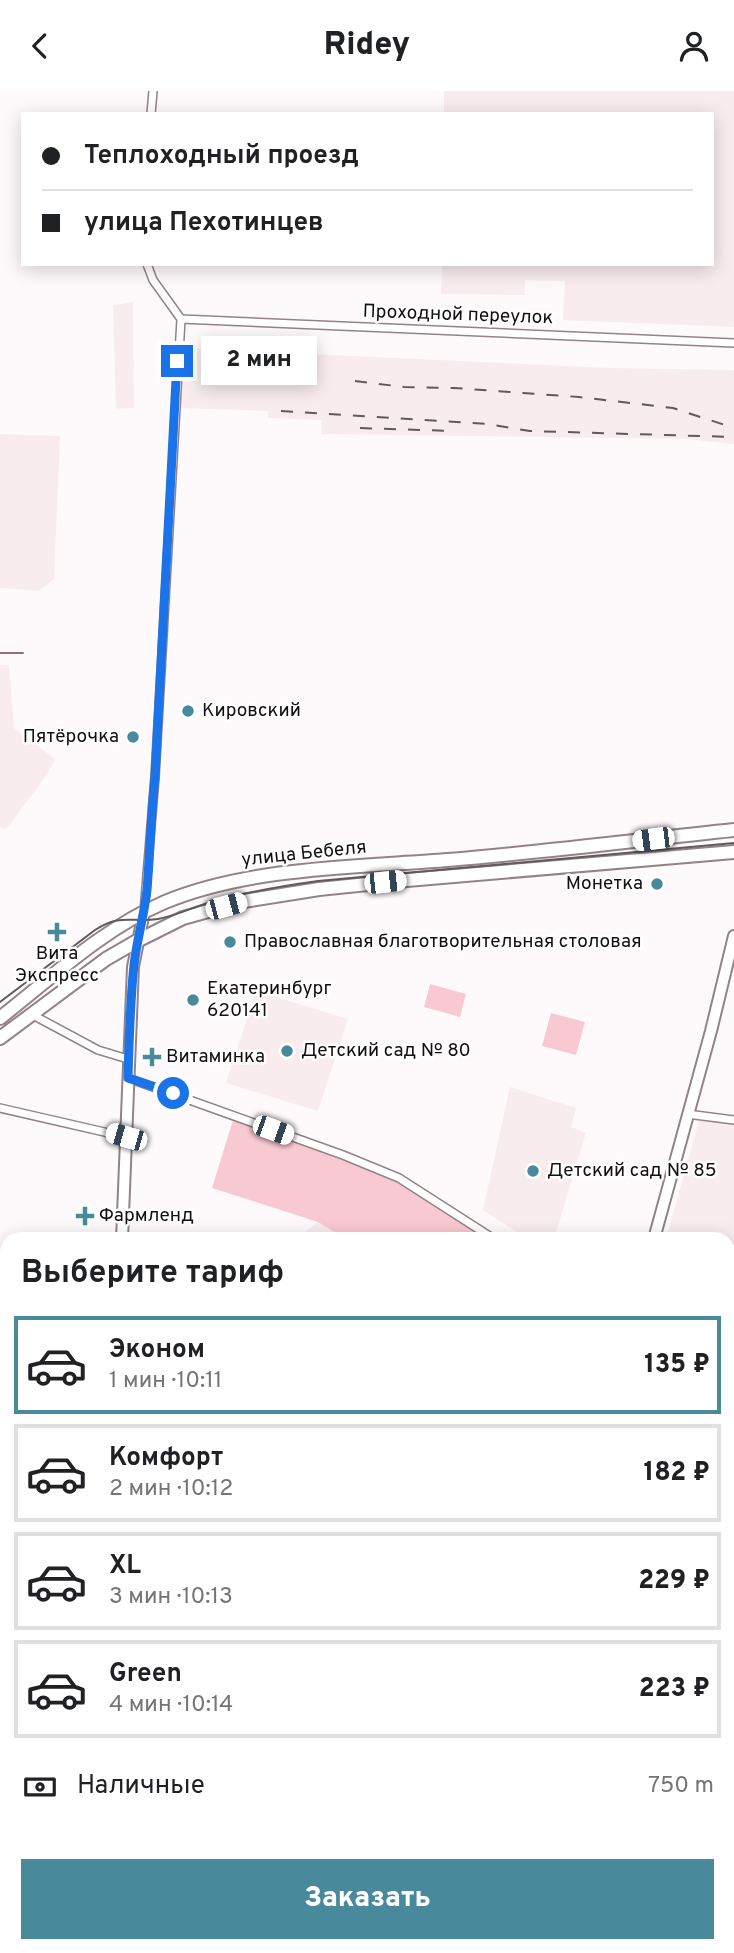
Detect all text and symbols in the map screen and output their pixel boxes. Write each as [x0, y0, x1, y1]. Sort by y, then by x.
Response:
text: Ridey [324, 26, 410, 66]
icon: back [21, 27, 59, 65]
icon: person [675, 27, 713, 65]
text: Теплоходный проезд [84, 140, 359, 173]
text: улица Пехотинцев [84, 207, 324, 240]
street label: Проходной переулок [362, 300, 554, 330]
callout: 2 мин [202, 337, 317, 385]
route end [161, 345, 193, 377]
text: 2 мин [226, 346, 292, 375]
place label: Кировский [202, 699, 301, 723]
marker: Кировский [180, 703, 196, 719]
place label: Пятёрочка [23, 725, 119, 749]
marker: Пятёрочка [125, 729, 141, 745]
car [631, 826, 676, 852]
street label: улица Бебеля [240, 836, 368, 872]
car [364, 869, 407, 895]
place label: Монетка [566, 872, 643, 896]
marker: Монетка [649, 876, 665, 892]
car [203, 890, 250, 922]
marker: Вита Экспресс [49, 924, 65, 940]
place label: Православная благотворительная столовая [244, 930, 642, 954]
marker: Православная благотворительная столовая [222, 934, 238, 950]
place label: Вита Экспресс [15, 942, 99, 988]
place label: Екатеринбург 620141 [207, 977, 331, 1023]
marker: Екатеринбург 620141 [185, 992, 201, 1008]
place label: Детский сад № 80 [301, 1039, 471, 1063]
marker: Детский сад № 80 [279, 1043, 295, 1059]
place label: Витаминка [166, 1045, 265, 1069]
marker: Витаминка [144, 1049, 160, 1065]
route start [157, 1077, 189, 1109]
car [250, 1113, 297, 1147]
car [103, 1121, 150, 1153]
place label: Детский сад № 85 [547, 1159, 717, 1183]
marker: Детский сад № 85 [525, 1163, 541, 1179]
place label: Фармленд [99, 1204, 194, 1228]
marker: Фармленд [77, 1208, 93, 1224]
text: Выберите тариф [21, 1254, 284, 1294]
icon: car [25, 1334, 88, 1397]
text: Эконом [109, 1334, 205, 1367]
text: 135 ₽ [644, 1349, 710, 1382]
text: 1 мин · 10:11 [109, 1367, 222, 1396]
icon: car [25, 1442, 88, 1505]
text: Комфорт [109, 1442, 223, 1475]
text: 182 ₽ [644, 1457, 710, 1490]
text: 2 мин · 10:12 [109, 1475, 233, 1504]
icon: car [25, 1550, 88, 1613]
text: XL [109, 1550, 141, 1583]
text: 229 ₽ [638, 1565, 710, 1598]
text: 3 мин · 10:13 [109, 1583, 233, 1612]
icon: car [25, 1658, 88, 1721]
text: Green [109, 1658, 182, 1691]
text: 223 ₽ [639, 1673, 710, 1706]
text: 4 мин · 10:14 [109, 1691, 233, 1720]
icon: cash [21, 1768, 59, 1806]
text: Наличные [77, 1770, 205, 1803]
text: 750 m [648, 1772, 714, 1801]
button: Заказать [21, 1859, 714, 1939]

